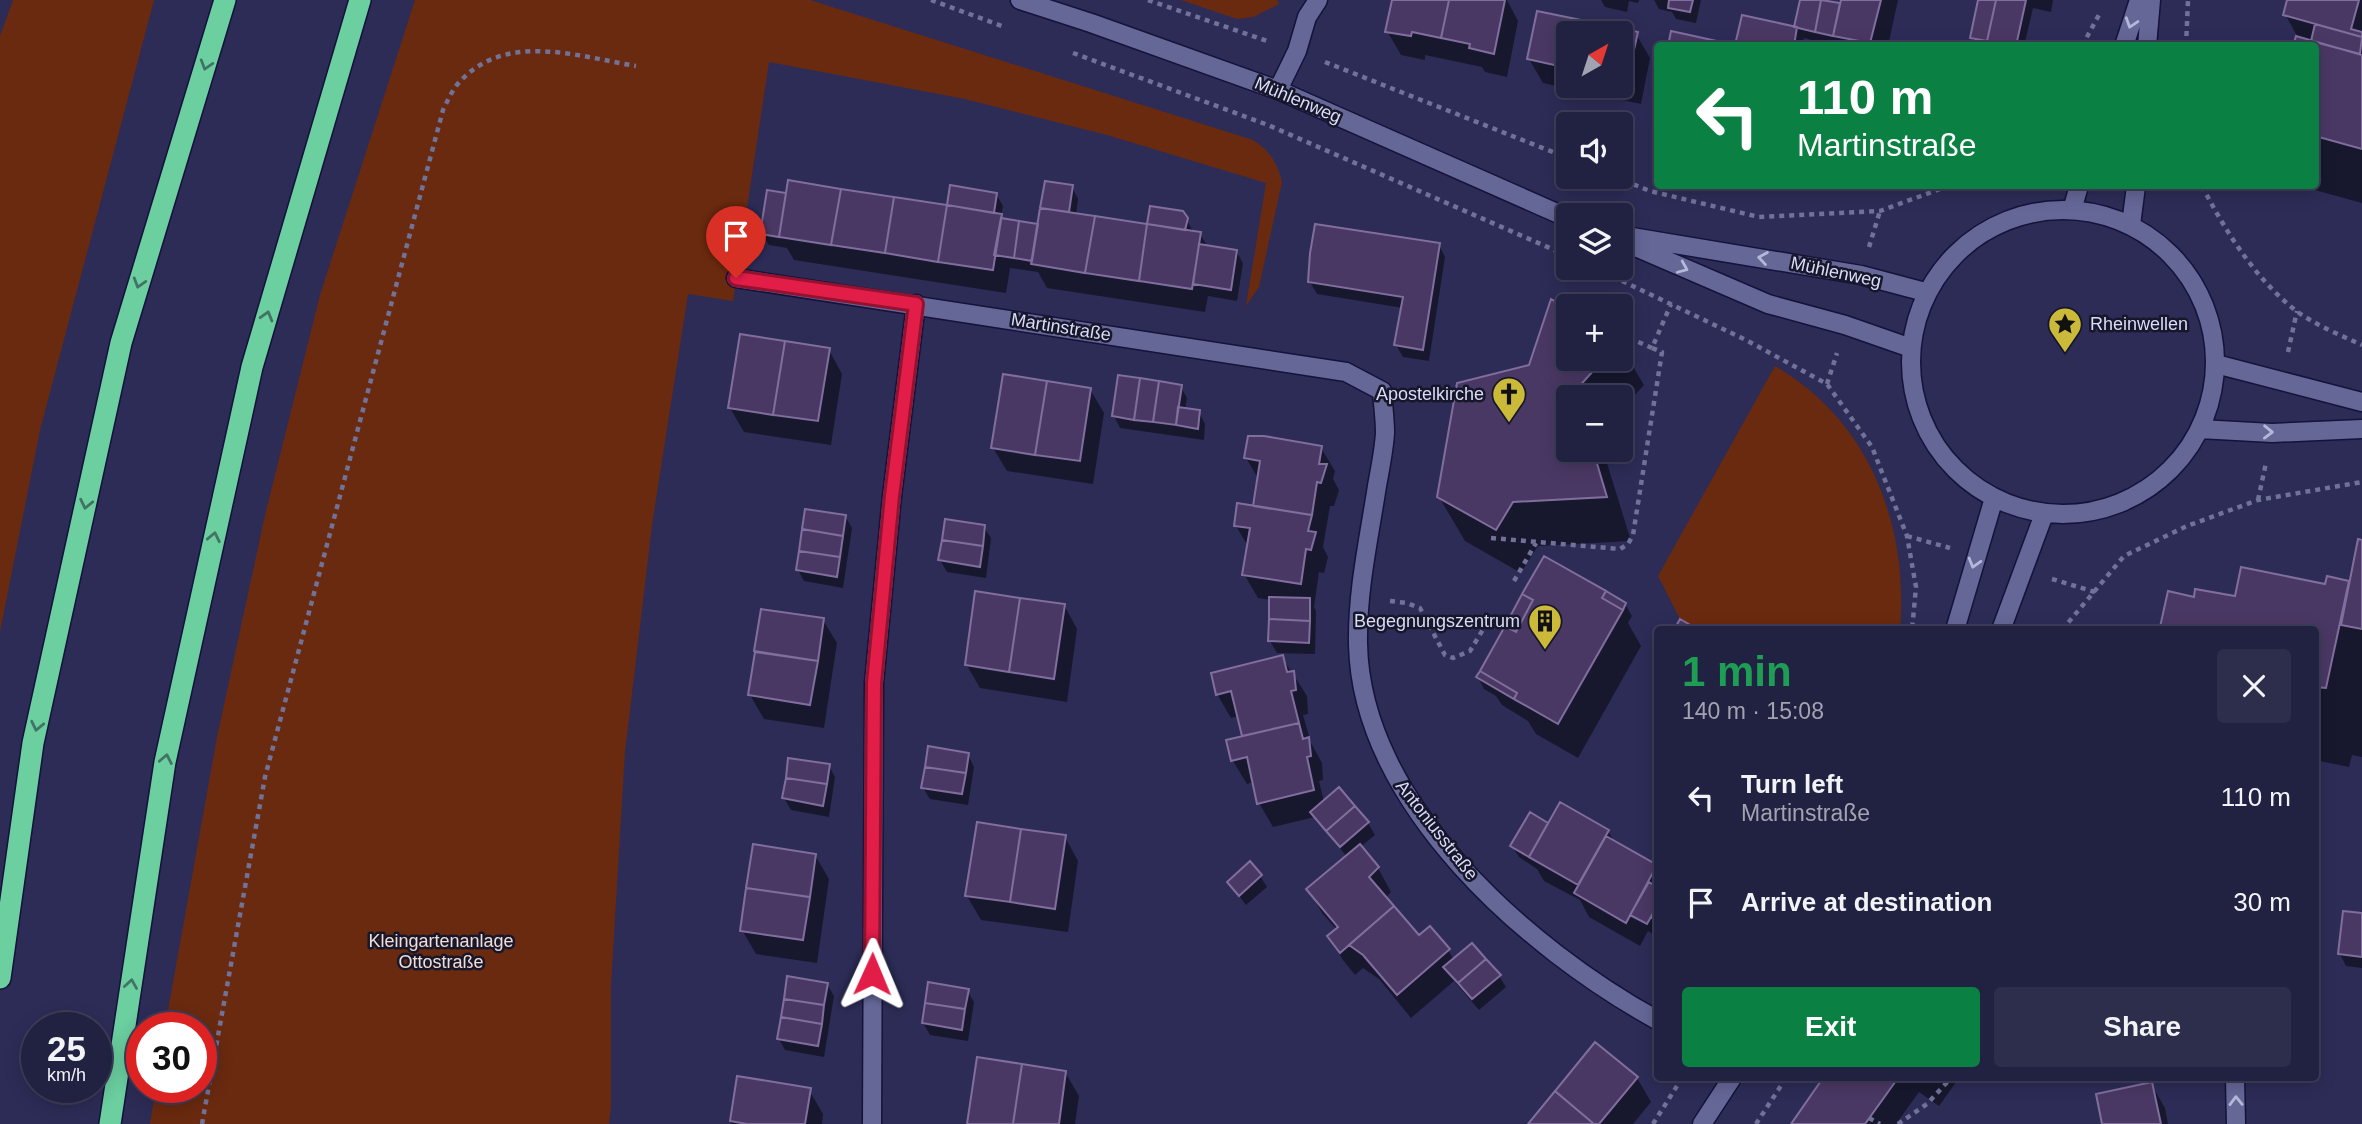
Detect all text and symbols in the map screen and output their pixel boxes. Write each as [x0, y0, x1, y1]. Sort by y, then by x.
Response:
one-way arrow [2125, 16, 2140, 28]
north arrow [1556, 21, 1633, 98]
map controls [1556, 21, 1633, 462]
one-way arrow [199, 59, 214, 71]
icon: left [1682, 70, 1773, 161]
text: 110 m [1797, 70, 1933, 124]
street label: Mühlenweg [1252, 73, 1344, 127]
button: sound [1556, 112, 1633, 189]
text: Martinstraße [1797, 127, 1977, 163]
button: layers [1556, 203, 1633, 280]
pin [706, 206, 766, 278]
icon: arrive [717, 217, 755, 255]
one-way arrow [1757, 251, 1769, 266]
street label: Mühlenweg [1789, 253, 1883, 291]
one-way arrow [1676, 260, 1688, 274]
one-way arrow [133, 277, 148, 289]
button: + [1556, 294, 1633, 371]
place icon: Rheinwellen [2046, 305, 2084, 354]
street label: Martinstraße [1010, 309, 1112, 345]
one-way arrow [258, 310, 273, 322]
place label: Rheinwellen [2090, 314, 2188, 334]
church icon: Apostelkirche [1490, 375, 1528, 424]
place label: Apostelkirche [1376, 384, 1484, 404]
button: − [1556, 385, 1633, 462]
one-way arrow [2263, 425, 2274, 440]
one-way arrow [79, 498, 94, 510]
one-way arrow [206, 531, 221, 543]
one-way arrow [1967, 557, 1982, 569]
building icon: Begegnungszentrum [1526, 602, 1564, 651]
place label: Begegnungszentrum [1354, 611, 1520, 631]
text: 1 min [1682, 648, 1792, 695]
button: close [2217, 649, 2291, 723]
text: 140 m · 15:08 [1682, 698, 1824, 724]
one-way arrow [30, 720, 45, 732]
one-way arrow [158, 753, 173, 765]
text: Turn left [1741, 769, 1843, 799]
street label: Antoniusstraße [1392, 776, 1482, 884]
icon: left [1682, 779, 1720, 817]
text: 110 m [2221, 782, 2291, 812]
text: Martinstraße [1741, 800, 1870, 826]
icon: arrive [1682, 884, 1720, 922]
text: Arrive at destination [1741, 887, 1992, 917]
text: 30 m [2233, 887, 2291, 917]
park label: Kleingartenanlage Ottostraße [368, 931, 514, 972]
position arrow [835, 937, 909, 1011]
one-way arrow [123, 978, 138, 990]
button: Exit [1682, 987, 1980, 1067]
button: Share [1994, 987, 2291, 1067]
speed limit sign: 30 [126, 1012, 217, 1103]
text: 25 [47, 1029, 86, 1068]
text: km/h [47, 1065, 86, 1085]
one-way arrow [2228, 1095, 2243, 1106]

